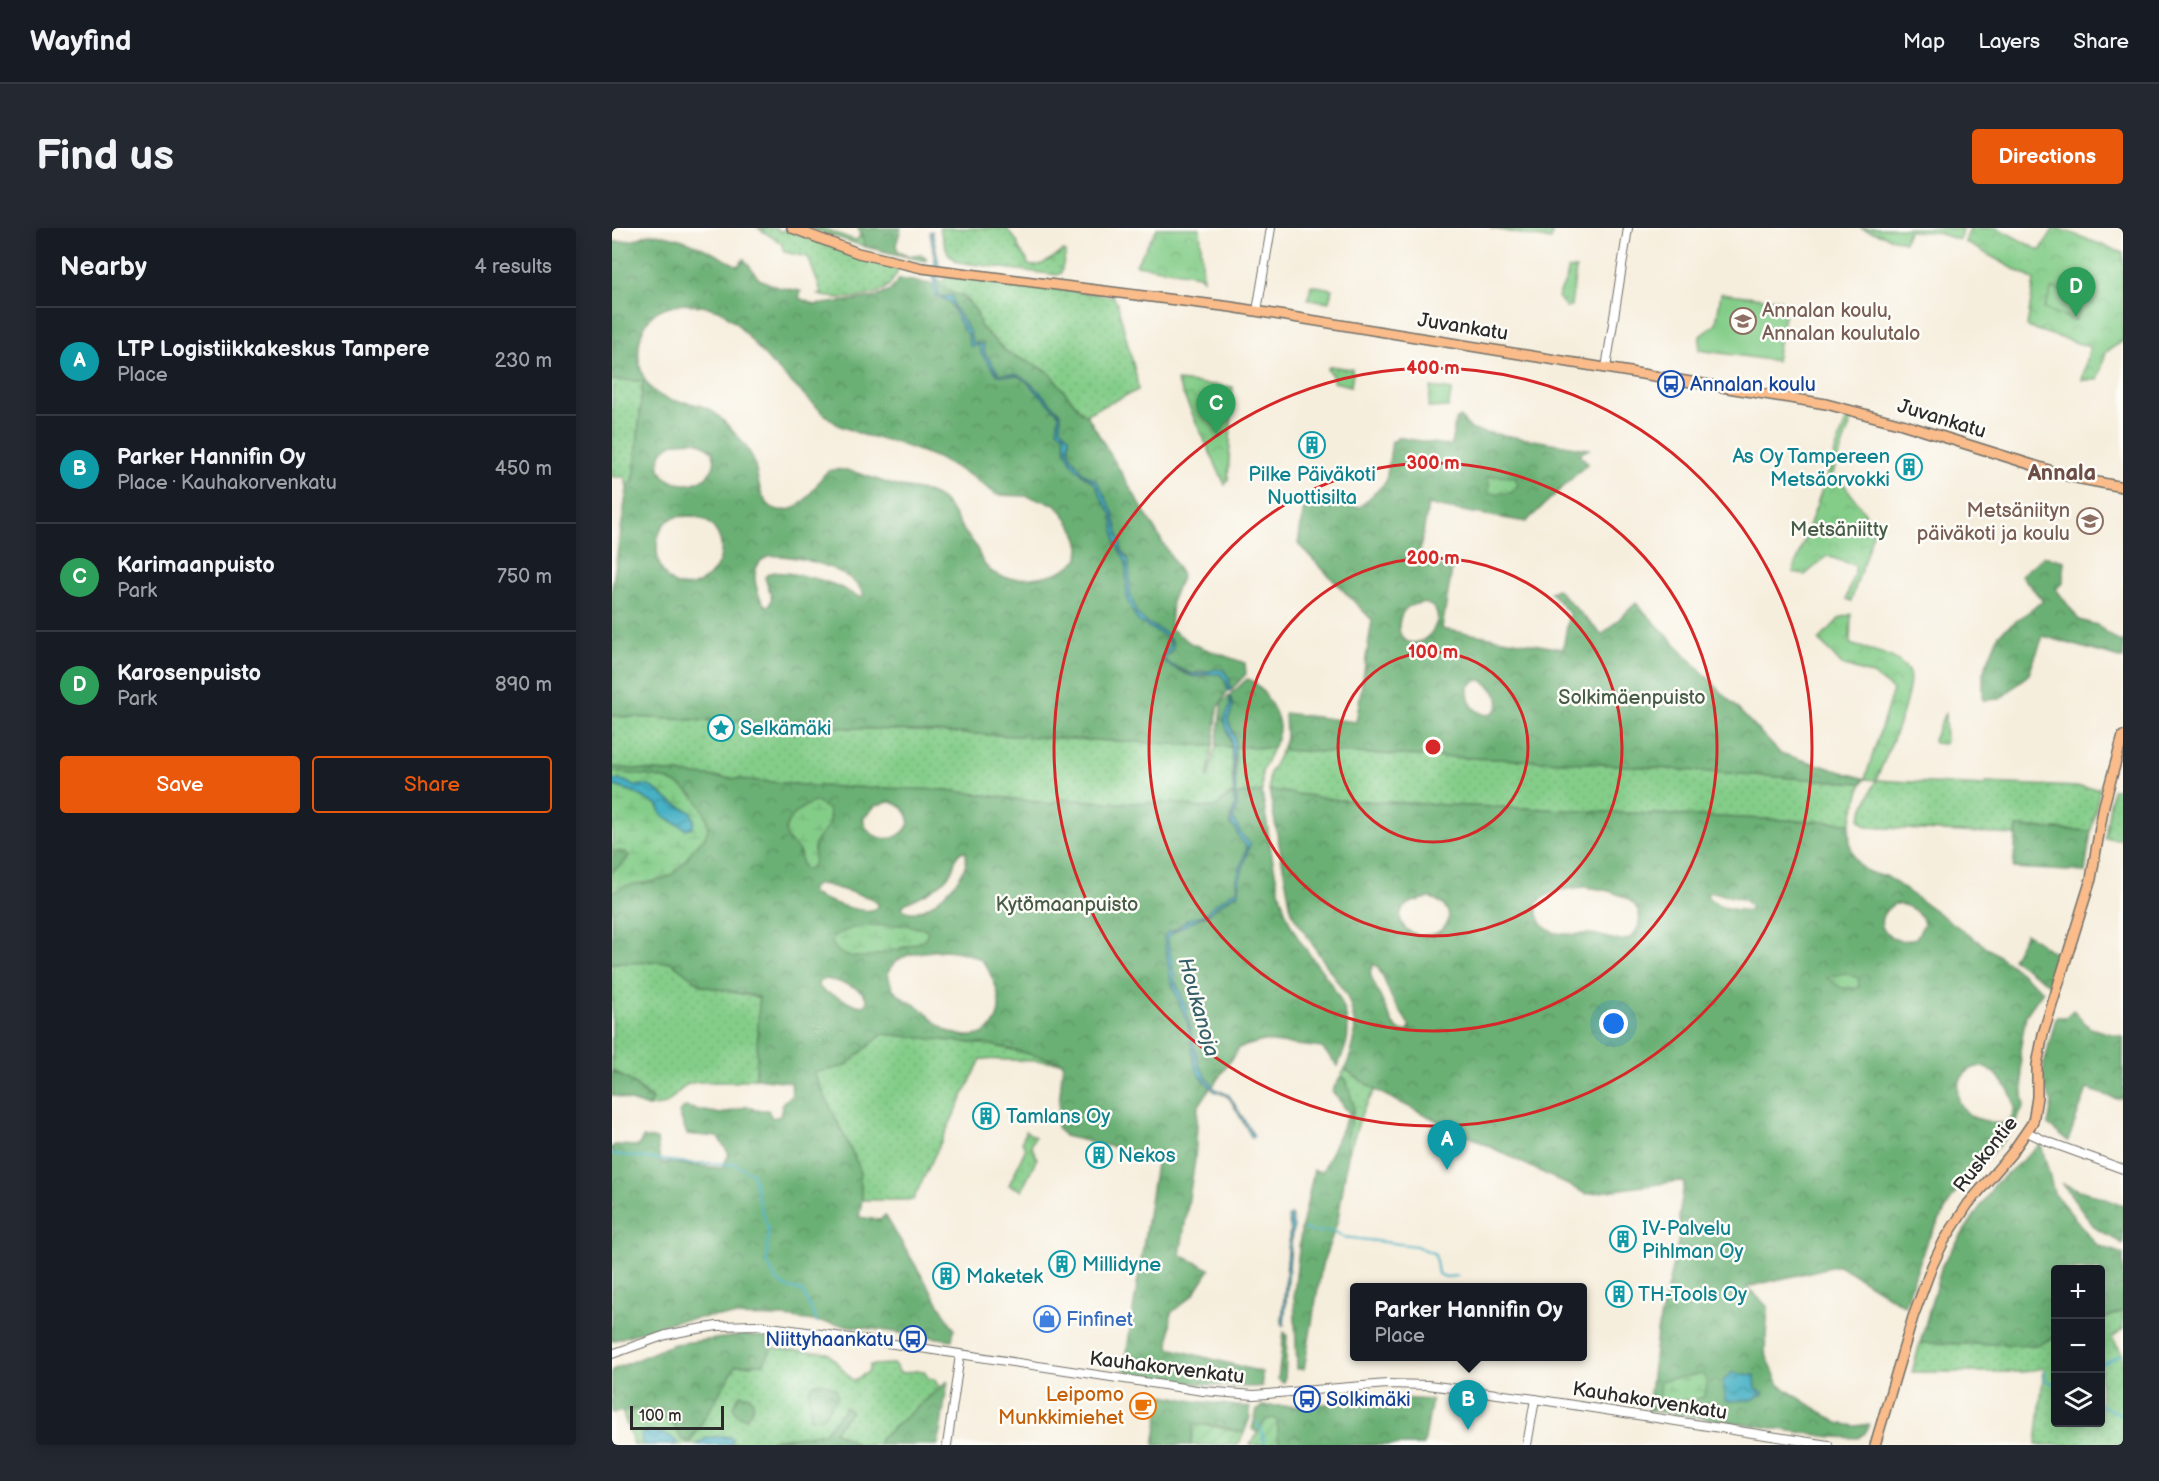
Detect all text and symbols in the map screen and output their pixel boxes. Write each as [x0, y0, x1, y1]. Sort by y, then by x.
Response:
text: Wayfind [30, 25, 131, 58]
text: Map [1903, 29, 1945, 54]
text: Layers [1978, 29, 2040, 54]
text: Share [2073, 29, 2129, 54]
button: Directions [1972, 129, 2123, 184]
text: Find us [36, 131, 174, 182]
text: Nearby [60, 252, 147, 283]
text: 4 results [474, 255, 552, 279]
pin: D [2056, 268, 2096, 317]
place label: Annalan koulu, Annalan koulutalo [1762, 299, 1920, 346]
school or university icon: Annalan koulu, Annalan koulutalo [1728, 306, 1758, 336]
street label: Juvankatu [1416, 308, 1510, 346]
text: LTP Logistiikkakeskus Tampere [117, 336, 429, 363]
text: A [73, 349, 86, 373]
text: 230 m [495, 349, 552, 373]
text: 400 m [1406, 358, 1460, 379]
text: Place [117, 363, 168, 387]
bus stop icon: Annalan koulu [1656, 369, 1686, 399]
place label: Annalan koulu [1690, 373, 1816, 397]
pin: C [1196, 384, 1236, 434]
street label: Juvankatu [1894, 394, 1989, 444]
building icon: Pilke Päiväkoti Nuottisilta [1297, 430, 1327, 460]
text: Parker Hannifin Oy [117, 444, 306, 471]
place label: As Oy Tampereen Metsäorvokki [1732, 445, 1890, 492]
building icon: As Oy Tampereen Metsäorvokki [1894, 452, 1924, 482]
text: 300 m [1406, 453, 1460, 474]
text: B [72, 457, 87, 481]
text: 450 m [495, 457, 552, 481]
district label: Annala [2027, 460, 2096, 487]
place label: Pilke Päiväkoti Nuottisilta [1248, 463, 1376, 510]
text: Place · Kauhakorvenkatu [117, 471, 337, 495]
place label: Metsäniityn päiväkoti ja koulu [1917, 499, 2070, 546]
school or university icon: Metsäniityn päiväkoti ja koulu [2075, 506, 2105, 536]
park label: Metsäniitty [1790, 518, 1888, 542]
text: 200 m [1406, 548, 1460, 569]
text: Karimaanpuisto [117, 552, 275, 579]
text: C [72, 565, 87, 589]
text: 750 m [497, 565, 552, 589]
text: Park [117, 579, 157, 603]
text: 100 m [1408, 642, 1458, 663]
text: Karosenpuisto [117, 660, 261, 687]
text: D [73, 673, 86, 697]
text: 890 m [495, 673, 552, 697]
park label: Solkimäenpuisto [1558, 686, 1706, 710]
text: Park [117, 687, 157, 711]
place icon: Selkämäki [706, 713, 736, 743]
place label: Selkämäki [740, 717, 832, 741]
centre of rings [1423, 737, 1443, 757]
button: Save [60, 756, 300, 813]
button: Share [312, 756, 552, 813]
park label: Kytömaanpuisto [996, 893, 1138, 917]
water label: Houkanoja [1172, 955, 1225, 1060]
your location [1599, 1009, 1628, 1038]
building icon: Tamlans Oy [971, 1101, 1001, 1131]
place label: Tamlans Oy [1006, 1105, 1110, 1129]
street label: Ruskontie [1949, 1112, 2023, 1197]
pin: A [1428, 1120, 1466, 1170]
building icon: Nekos [1084, 1140, 1114, 1170]
place label: Nekos [1118, 1144, 1176, 1168]
place label: IV-Palvelu Pihlman Oy [1642, 1217, 1744, 1264]
building icon: IV-Palvelu Pihlman Oy [1608, 1224, 1638, 1254]
building icon: Millidyne [1047, 1249, 1077, 1279]
place label: Millidyne [1082, 1253, 1161, 1277]
building icon: Maketek [931, 1261, 961, 1291]
place label: Maketek [966, 1265, 1043, 1289]
map controls [2051, 1265, 2105, 1427]
button: + [2051, 1265, 2105, 1319]
building icon: TH-Tools Oy [1604, 1279, 1634, 1309]
popup [1350, 1283, 1587, 1361]
place label: TH-Tools Oy [1638, 1283, 1747, 1307]
text: Parker Hannifin Oy [1374, 1297, 1563, 1324]
shop icon: Finfinet [1032, 1304, 1062, 1334]
place label: Finfinet [1066, 1308, 1133, 1332]
button: − [2051, 1319, 2105, 1373]
bus stop icon: Niittyhaankatu [898, 1324, 928, 1354]
text: Place [1374, 1324, 1425, 1348]
place label: Niittyhaankatu [765, 1328, 894, 1352]
street label: Kauhakorvenkatu [1088, 1347, 1246, 1389]
button: layers [2051, 1373, 2105, 1427]
street label: Kauhakorvenkatu [1571, 1377, 1729, 1425]
pin: B [1448, 1380, 1488, 1430]
place label: Leipomo Munkkimiehet [998, 1383, 1124, 1430]
bus stop icon: Solkimäki [1292, 1384, 1322, 1414]
place label: Solkimäki [1326, 1388, 1411, 1412]
cafe icon: Leipomo Munkkimiehet [1128, 1391, 1158, 1421]
scale bar [630, 1403, 724, 1430]
text: 100 m [639, 1407, 682, 1426]

